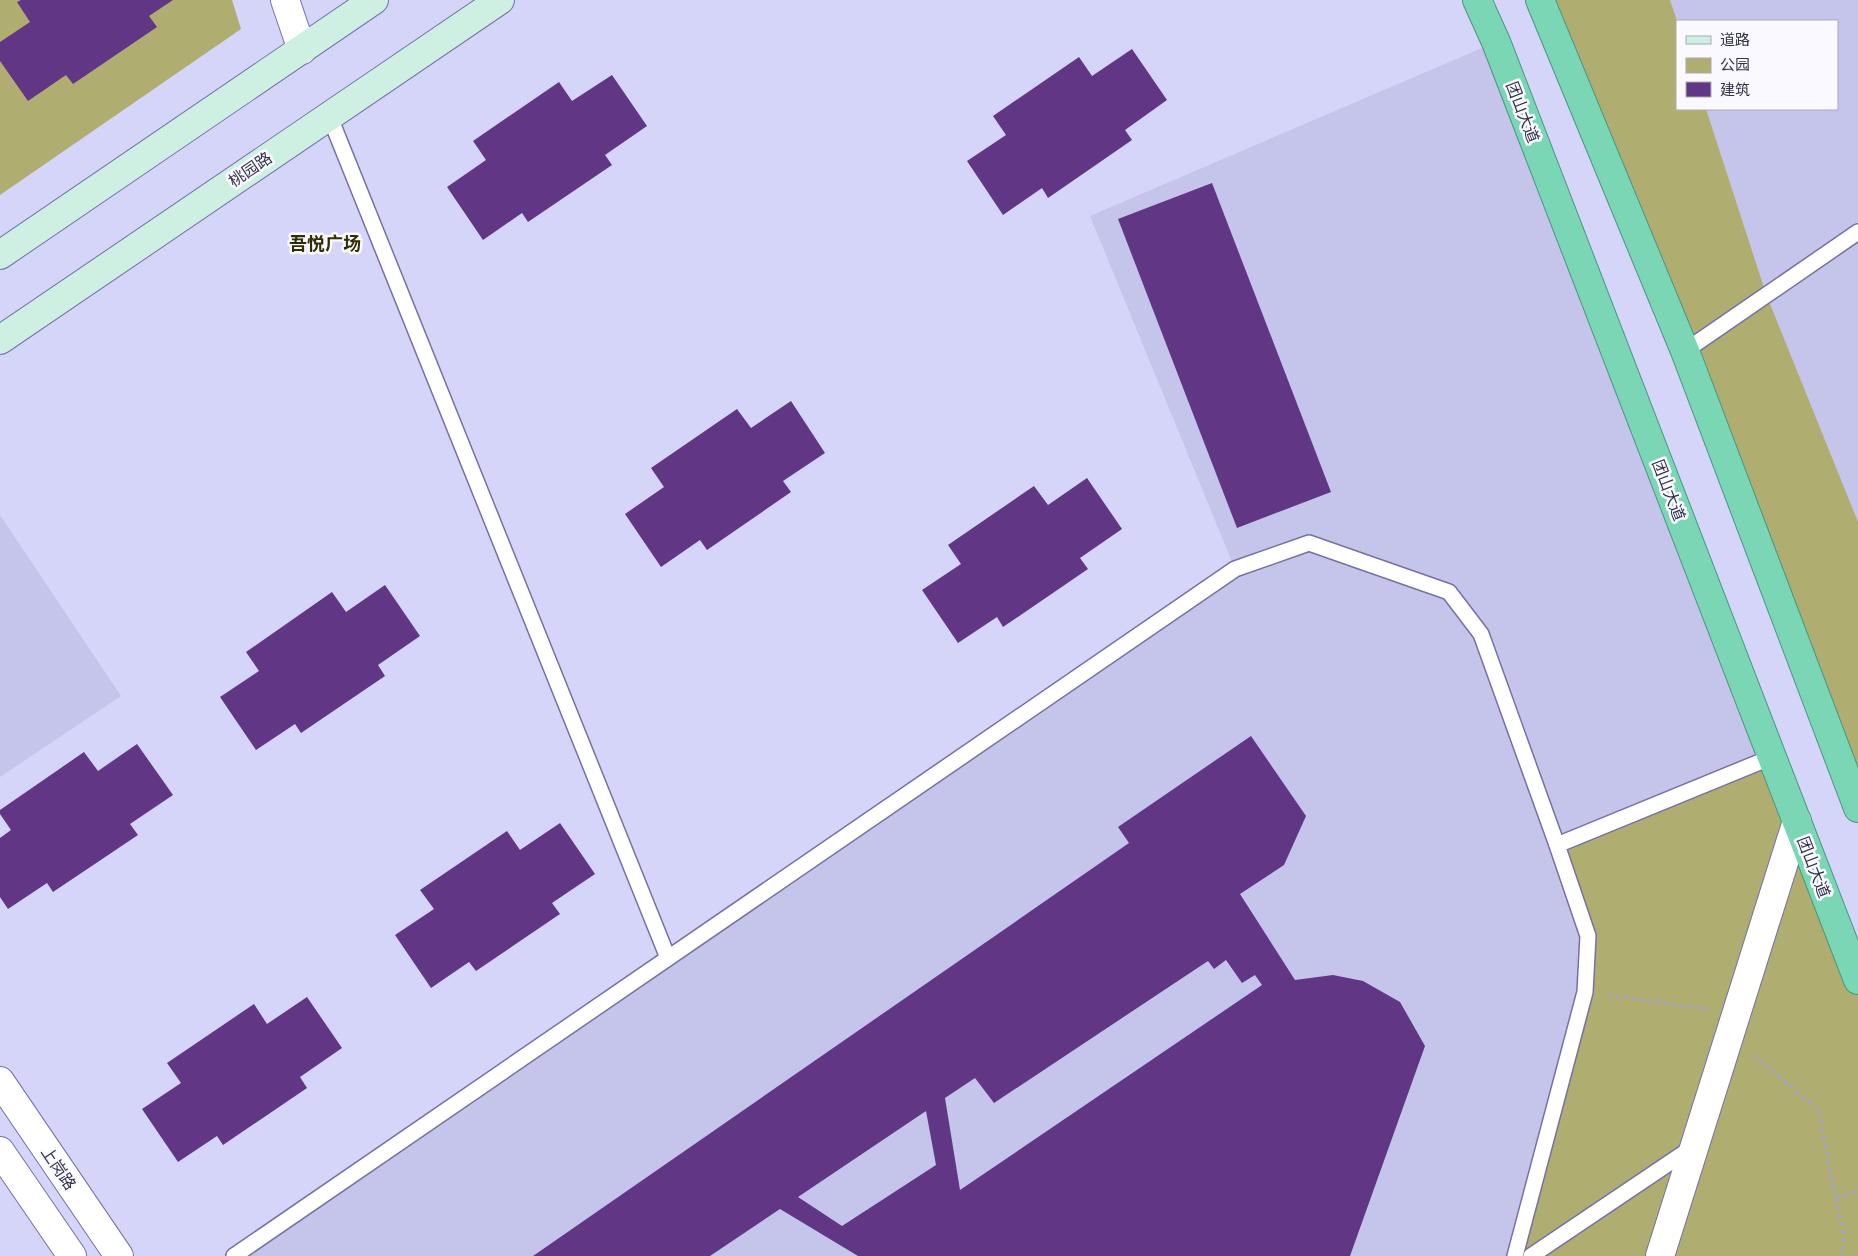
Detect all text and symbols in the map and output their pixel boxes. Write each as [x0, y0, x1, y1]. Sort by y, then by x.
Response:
legend [1676, 20, 1838, 110]
text: 道路 [1720, 30, 1750, 49]
text: 公园 [1720, 55, 1750, 74]
street label: 团山大道 [1501, 79, 1544, 146]
text: 建筑 [1720, 80, 1750, 99]
street label: 桃园路 [225, 147, 276, 192]
district label: 吾悦广场 [289, 232, 361, 255]
street label: 团山大道 [1647, 457, 1690, 524]
street label: 团山大道 [1792, 834, 1835, 901]
street label: 上岗路 [36, 1143, 81, 1194]

